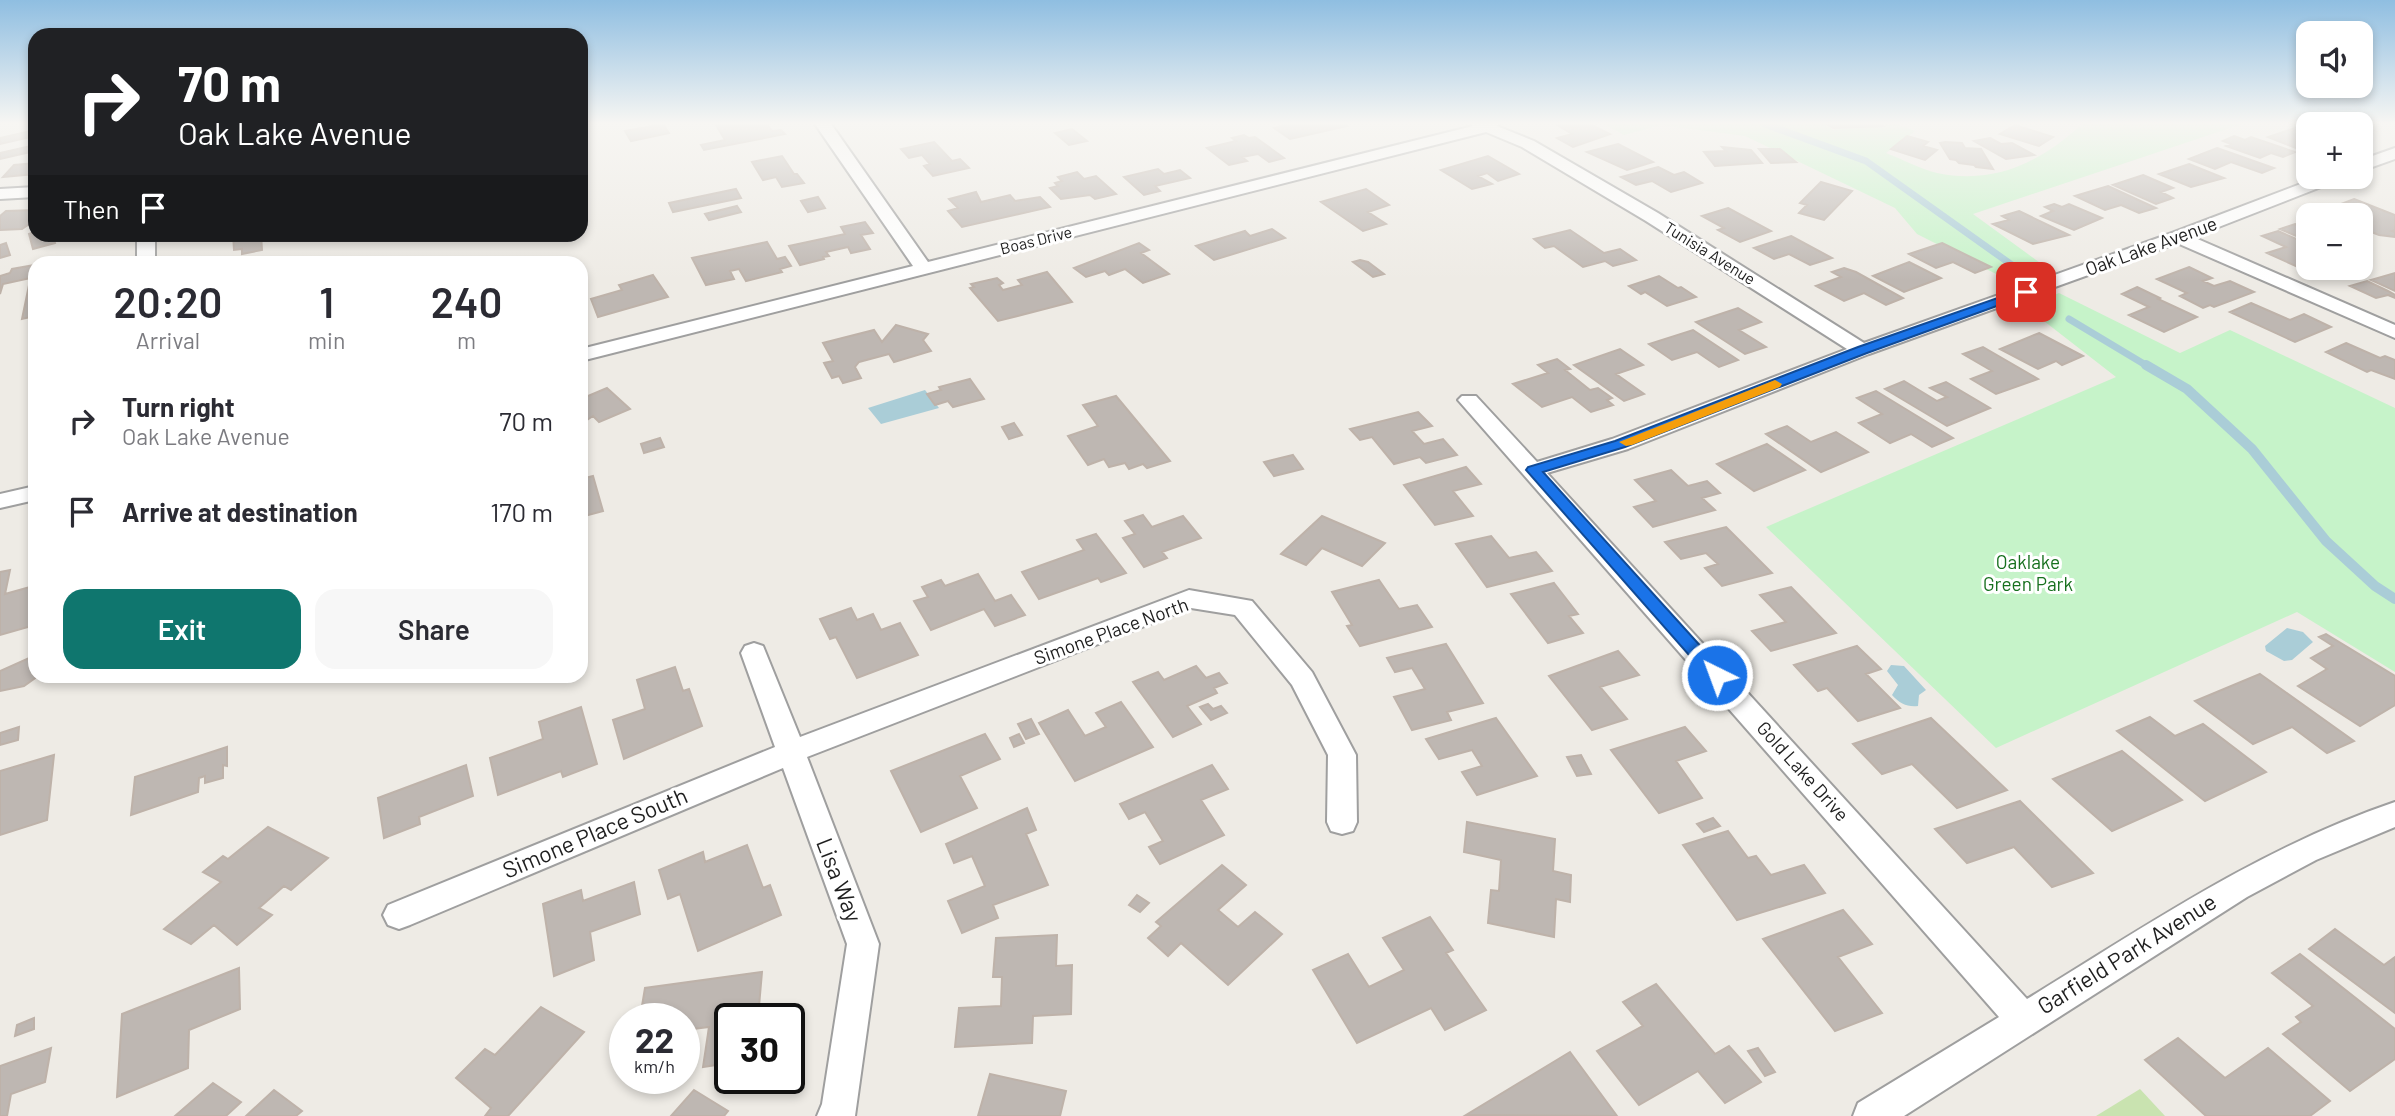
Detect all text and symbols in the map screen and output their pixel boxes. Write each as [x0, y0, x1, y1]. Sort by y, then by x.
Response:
map controls [2296, 21, 2373, 280]
button: sound [2296, 21, 2373, 98]
text: 70 m [178, 53, 281, 112]
icon: right [63, 56, 154, 147]
button: + [2296, 112, 2373, 189]
text: Oak Lake Avenue [178, 113, 412, 151]
icon: arrive [134, 189, 172, 227]
text: Then [63, 193, 120, 224]
button: − [2296, 203, 2373, 280]
street label: Oak Lake Avenue [2082, 211, 2220, 280]
street label: Tunisia Avenue [1661, 217, 1759, 288]
street label: Boas Drive [998, 221, 1074, 258]
pin [1996, 262, 2056, 322]
icon: arrive [2007, 273, 2045, 311]
text: 20:20 [114, 276, 222, 326]
text: 1 [319, 276, 334, 326]
text: 240 [431, 276, 502, 326]
text: Arrival [136, 326, 200, 354]
text: min [308, 326, 345, 354]
text: m [457, 326, 476, 354]
text: Turn right [122, 391, 235, 422]
icon: right [63, 402, 101, 440]
text: 70 m [499, 405, 553, 436]
text: Oak Lake Avenue [122, 422, 290, 450]
icon: arrive [63, 493, 101, 531]
text: Arrive at destination [122, 496, 358, 527]
text: 170 m [490, 496, 553, 527]
park label: Oaklake Green Park [1983, 550, 2073, 595]
button: Exit [63, 589, 301, 669]
button: Share [315, 589, 553, 669]
street label: Simone Place North [1031, 592, 1191, 669]
position arrow [1680, 638, 1754, 712]
street label: Gold Lake Drive [1753, 716, 1854, 825]
street label: Simone Place South [498, 780, 691, 884]
street label: Lisa Way [811, 834, 869, 926]
street label: Garfield Park Avenue [2032, 887, 2221, 1020]
speed limit sign: 30 [714, 1003, 805, 1094]
text: 22 [635, 1018, 674, 1060]
text: km/h [634, 1055, 675, 1077]

